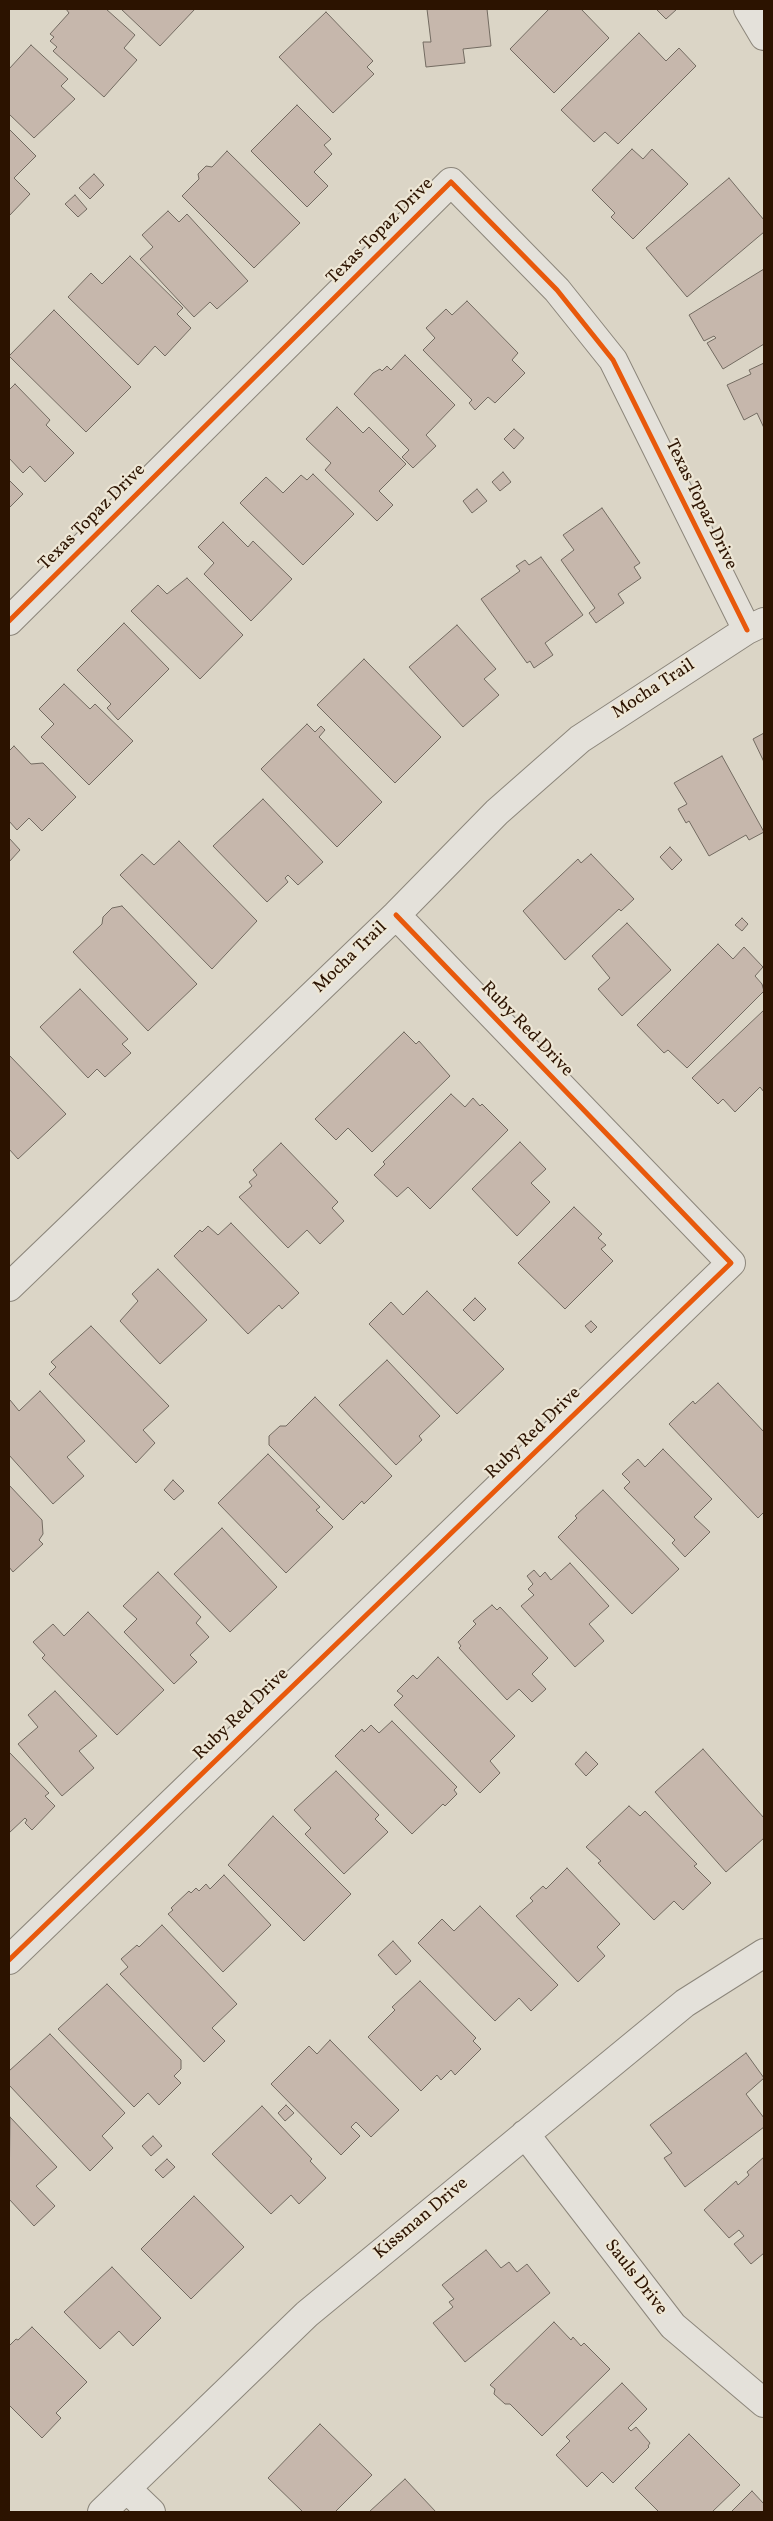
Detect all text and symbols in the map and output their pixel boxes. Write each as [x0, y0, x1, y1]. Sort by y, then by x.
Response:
street label: Texas Topaz Drive [323, 174, 439, 290]
street label: Texas Topaz Drive [659, 436, 741, 574]
street label: Texas Topaz Drive [35, 460, 151, 576]
street label: Mocha Trail [609, 655, 699, 725]
street label: Mocha Trail [310, 918, 392, 998]
street label: Ruby Red Drive [475, 978, 577, 1082]
street label: Ruby Red Drive [482, 1383, 586, 1485]
street label: Ruby Red Drive [190, 1664, 294, 1766]
street label: Kissman Drive [371, 2173, 473, 2265]
street label: Sauls Drive [599, 2236, 671, 2320]

